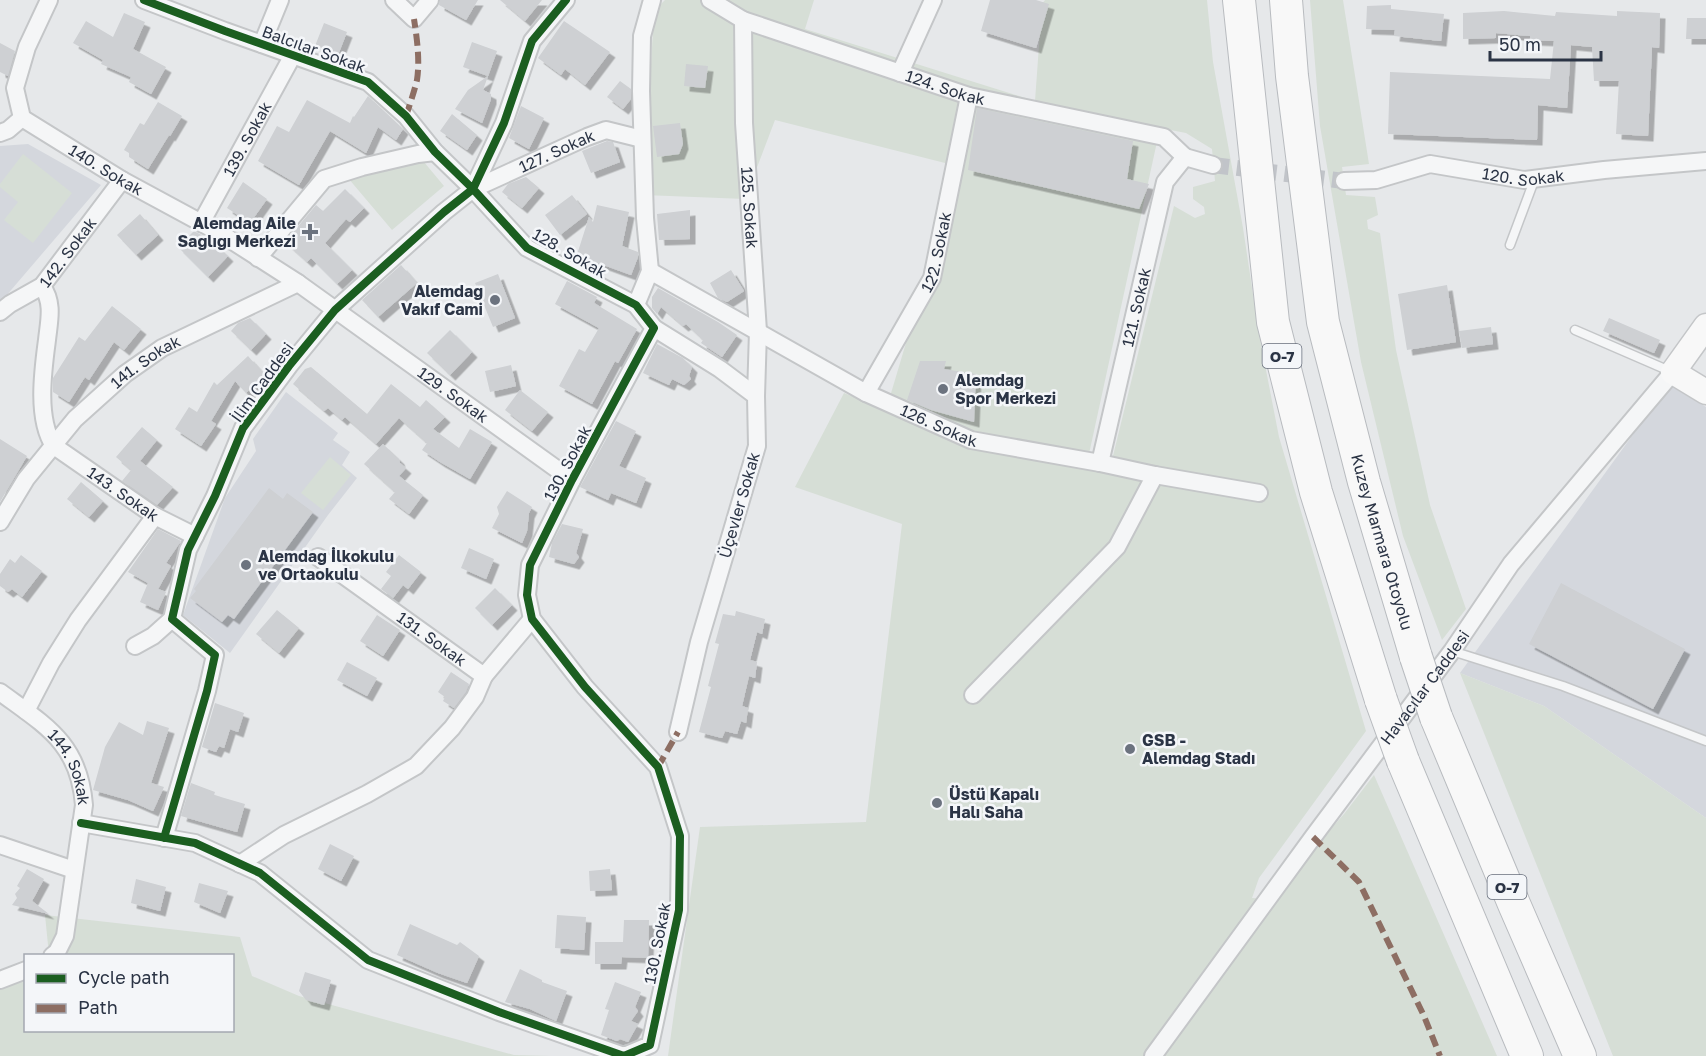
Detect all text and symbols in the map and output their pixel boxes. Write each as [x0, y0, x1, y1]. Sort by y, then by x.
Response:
street label: Balcılar Sokak [259, 21, 369, 77]
scale bar [1490, 24, 1601, 62]
text: 50 m [1499, 33, 1541, 55]
street label: 124. Sokak [903, 65, 987, 109]
street label: 139. Sokak [219, 98, 276, 180]
street label: 127. Sokak [516, 125, 597, 177]
street label: 140. Sokak [65, 140, 147, 199]
street label: 120. Sokak [1481, 163, 1566, 191]
street label: 125. Sokak [737, 166, 762, 249]
street label: 122. Sokak [916, 210, 955, 296]
street label: 142. Sokak [35, 213, 100, 291]
place label: Alemdağ Aile Sağlığı Merkezi [177, 213, 296, 251]
marker: Alemdağ Aile Sağlığı Merkezi [301, 223, 319, 241]
street label: 128. Sokak [529, 224, 611, 282]
street label: 121. Sokak [1117, 266, 1155, 349]
place label: Alemdağ Vakıf Cami [401, 281, 483, 319]
marker: Alemdağ Vakıf Cami [488, 293, 502, 307]
street label: 141. Sokak [106, 331, 184, 392]
street label: İlim Caddesi [226, 338, 298, 426]
road number: O-7 [1262, 344, 1302, 368]
street label: 129. Sokak [414, 362, 492, 427]
place label: Alemdağ Spor Merkezi [955, 370, 1056, 408]
marker: Alemdağ Spor Merkezi [936, 382, 950, 396]
street label: 126. Sokak [897, 400, 979, 451]
street label: 130. Sokak [539, 422, 595, 504]
street label: Üçevler Sokak [714, 450, 764, 560]
street label: Kuzey Marmara Otoyolu [1347, 452, 1417, 632]
street label: 143. Sokak [83, 462, 163, 526]
place label: Alemdağ İlkokulu ve Ortaokulu [258, 546, 394, 584]
marker: Alemdağ İlkokulu ve Ortaokulu [239, 558, 253, 572]
street label: 131. Sokak [393, 607, 470, 670]
street label: Havacılar Caddesi [1376, 626, 1473, 748]
street label: 144. Sokak [44, 724, 94, 806]
place label: GSB - Alemdağ Stadı [1142, 730, 1255, 768]
marker: GSB - Alemdağ Stadı [1123, 742, 1137, 756]
place label: Üstü Kapalı Halı Saha [949, 784, 1039, 822]
marker: Üstü Kapalı Halı Saha [930, 796, 944, 810]
road number: O-7 [1488, 875, 1526, 899]
street label: 130. Sokak [639, 901, 675, 985]
legend [24, 954, 234, 1032]
text: Cycle path [78, 966, 170, 988]
text: Path [78, 996, 118, 1018]

